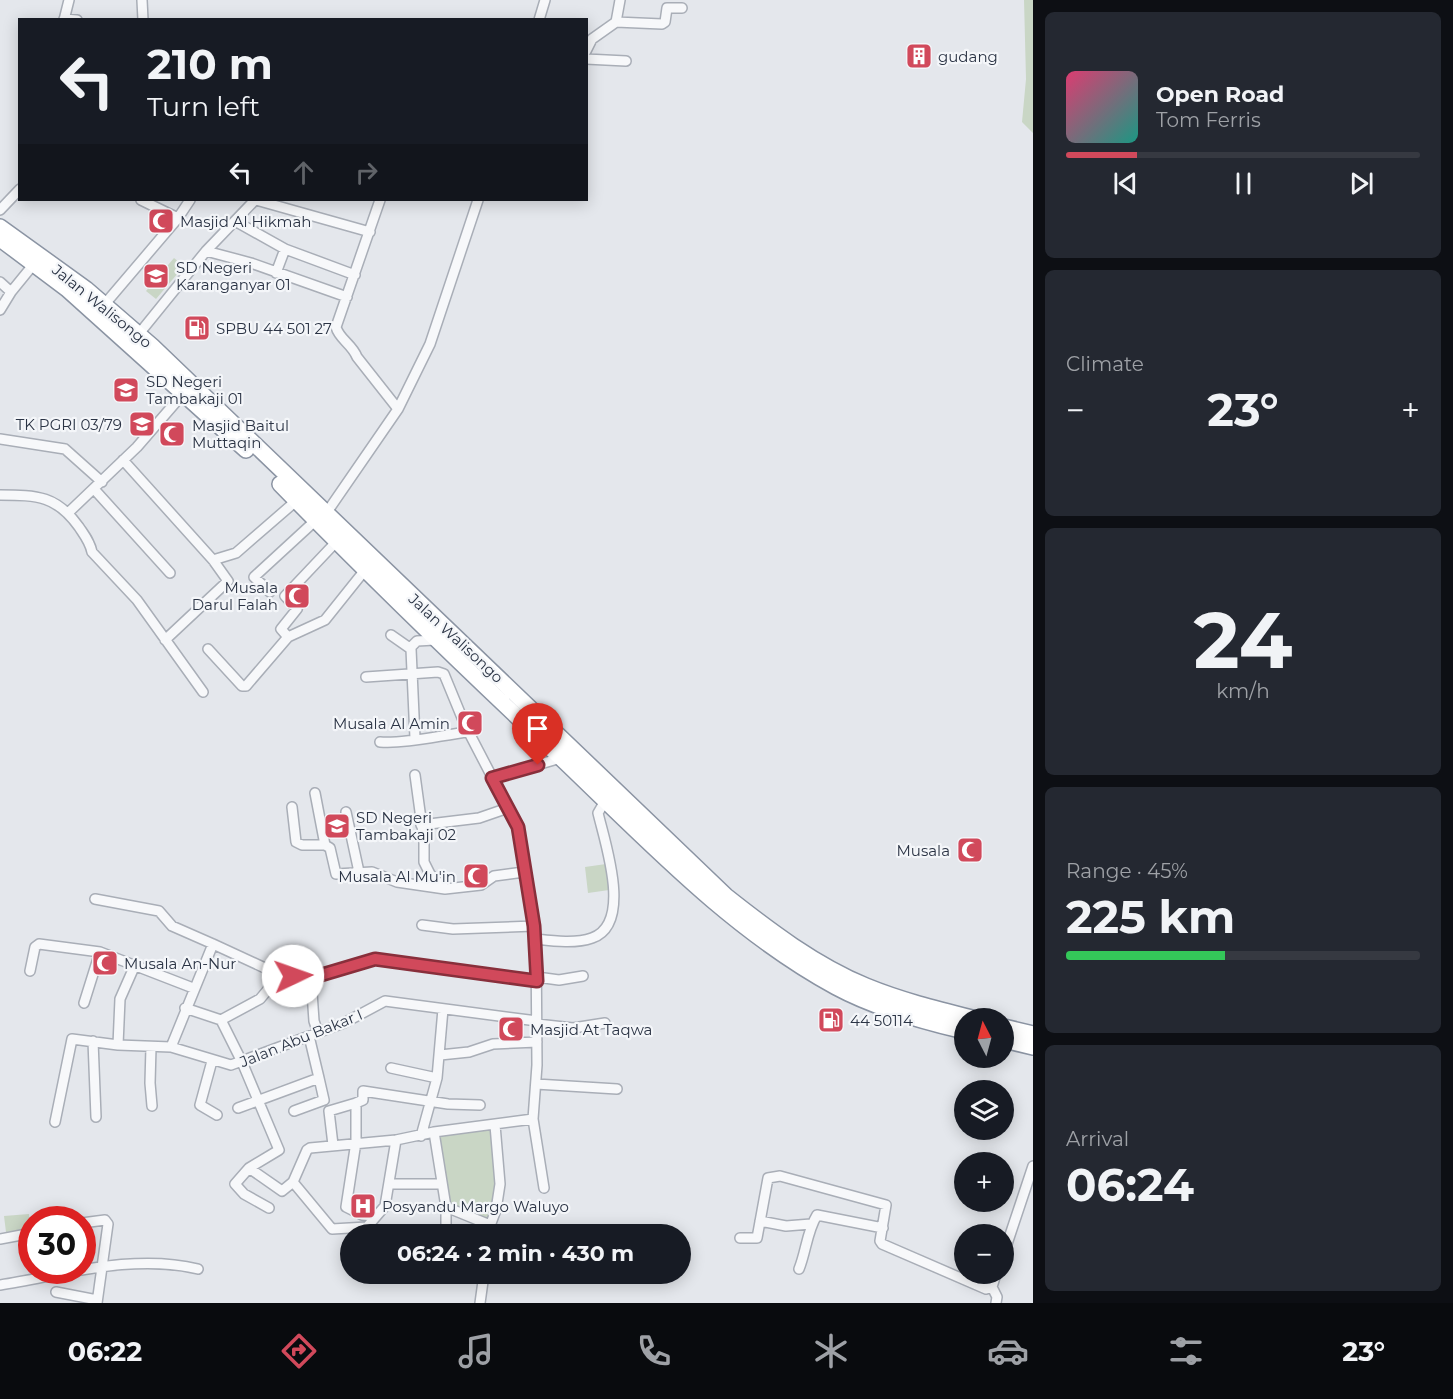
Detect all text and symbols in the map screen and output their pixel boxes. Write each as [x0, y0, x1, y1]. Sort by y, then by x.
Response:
text: 210 m [147, 38, 273, 90]
building icon: gudang [904, 41, 934, 71]
icon: left [48, 42, 126, 120]
place label: gudang [938, 47, 998, 66]
text: Open Road [1156, 81, 1284, 108]
text: Turn left [147, 90, 260, 123]
text: Tom Ferris [1156, 108, 1261, 132]
icon: left [224, 156, 257, 189]
icon: ahead [287, 156, 320, 189]
icon: right [350, 156, 383, 189]
icon: previous [1109, 167, 1142, 200]
icon: pause [1227, 167, 1260, 200]
icon: next [1345, 167, 1378, 200]
mosque icon: Masjid Al Hikmah [146, 206, 176, 236]
place label: Masjid Al Hikmah [180, 212, 311, 231]
place label: SD Negeri Karanganyar 01 [176, 258, 291, 294]
street label: Jalan Walisongo [48, 259, 156, 352]
school or university icon: SD Negeri Karanganyar 01 [141, 261, 171, 291]
fuel station icon: SPBU 44 501 27 [182, 313, 212, 343]
place label: SPBU 44 501 27 [216, 319, 332, 338]
text: Climate [1066, 352, 1144, 376]
place label: SD Negeri Tambakaji 01 [146, 372, 243, 408]
school or university icon: SD Negeri Tambakaji 01 [111, 375, 141, 405]
text: 23° [1207, 382, 1279, 437]
text: − [1066, 390, 1085, 430]
text: + [1401, 390, 1420, 430]
school or university icon: TK PGRI 03/79 [127, 409, 157, 439]
place label: TK PGRI 03/79 [16, 415, 122, 434]
place label: Masjid Baitul Muttaqin [192, 416, 289, 452]
mosque icon: Masjid Baitul Muttaqin [157, 419, 187, 449]
place label: Musala Darul Falah [192, 578, 278, 614]
mosque icon: Musala Darul Falah [282, 581, 312, 611]
street label: Jalan Walisongo [404, 589, 507, 687]
text: 24 [1194, 592, 1292, 688]
text: km/h [1216, 679, 1270, 703]
pin [512, 703, 563, 765]
mosque icon: Musala Al Amin [455, 708, 485, 738]
icon: arrive [521, 712, 554, 745]
place label: Musala Al Amin [333, 714, 450, 733]
place label: SD Negeri Tambakaji 02 [356, 808, 456, 844]
school or university icon: SD Negeri Tambakaji 02 [322, 811, 352, 841]
mosque icon: Musala [955, 835, 985, 865]
place label: Musala [897, 841, 950, 860]
text: Range · 45% [1066, 859, 1188, 883]
mosque icon: Musala Al Mu'in [461, 861, 491, 891]
place label: Musala Al Mu'in [338, 867, 456, 886]
text: 225 km [1066, 889, 1235, 944]
position arrow [261, 944, 325, 1008]
mosque icon: Musala An-Nur [90, 948, 120, 978]
place label: Musala An-Nur [124, 954, 236, 973]
street label: Jalan Abu Bakar I [236, 1005, 365, 1072]
fuel station icon: 44 50114 [816, 1005, 846, 1035]
north arrow [954, 1008, 1014, 1068]
map controls [954, 1008, 1014, 1284]
place label: 44 50114 [850, 1011, 913, 1030]
mosque icon: Masjid At Taqwa [496, 1014, 526, 1044]
place label: Masjid At Taqwa [530, 1020, 652, 1039]
button: layers [954, 1080, 1014, 1140]
text: Arrival [1066, 1127, 1129, 1151]
button: + [954, 1152, 1014, 1212]
text: 06:24 [1066, 1157, 1194, 1212]
hospital icon: Posyandu Margo Waluyo [348, 1191, 378, 1221]
place label: Posyandu Margo Waluyo [382, 1197, 569, 1216]
speed limit sign: 30 [18, 1206, 96, 1284]
button: − [954, 1224, 1014, 1284]
text: 06:24 · 2 min · 430 m [397, 1240, 634, 1267]
icon: directions [278, 1330, 320, 1372]
icon: music [455, 1330, 497, 1372]
icon: phone [633, 1330, 675, 1372]
icon: climate [810, 1330, 852, 1372]
icon: car [987, 1330, 1029, 1372]
icon: filters [1165, 1330, 1207, 1372]
text: 06:22 [68, 1335, 142, 1368]
text: 23° [1342, 1335, 1385, 1368]

